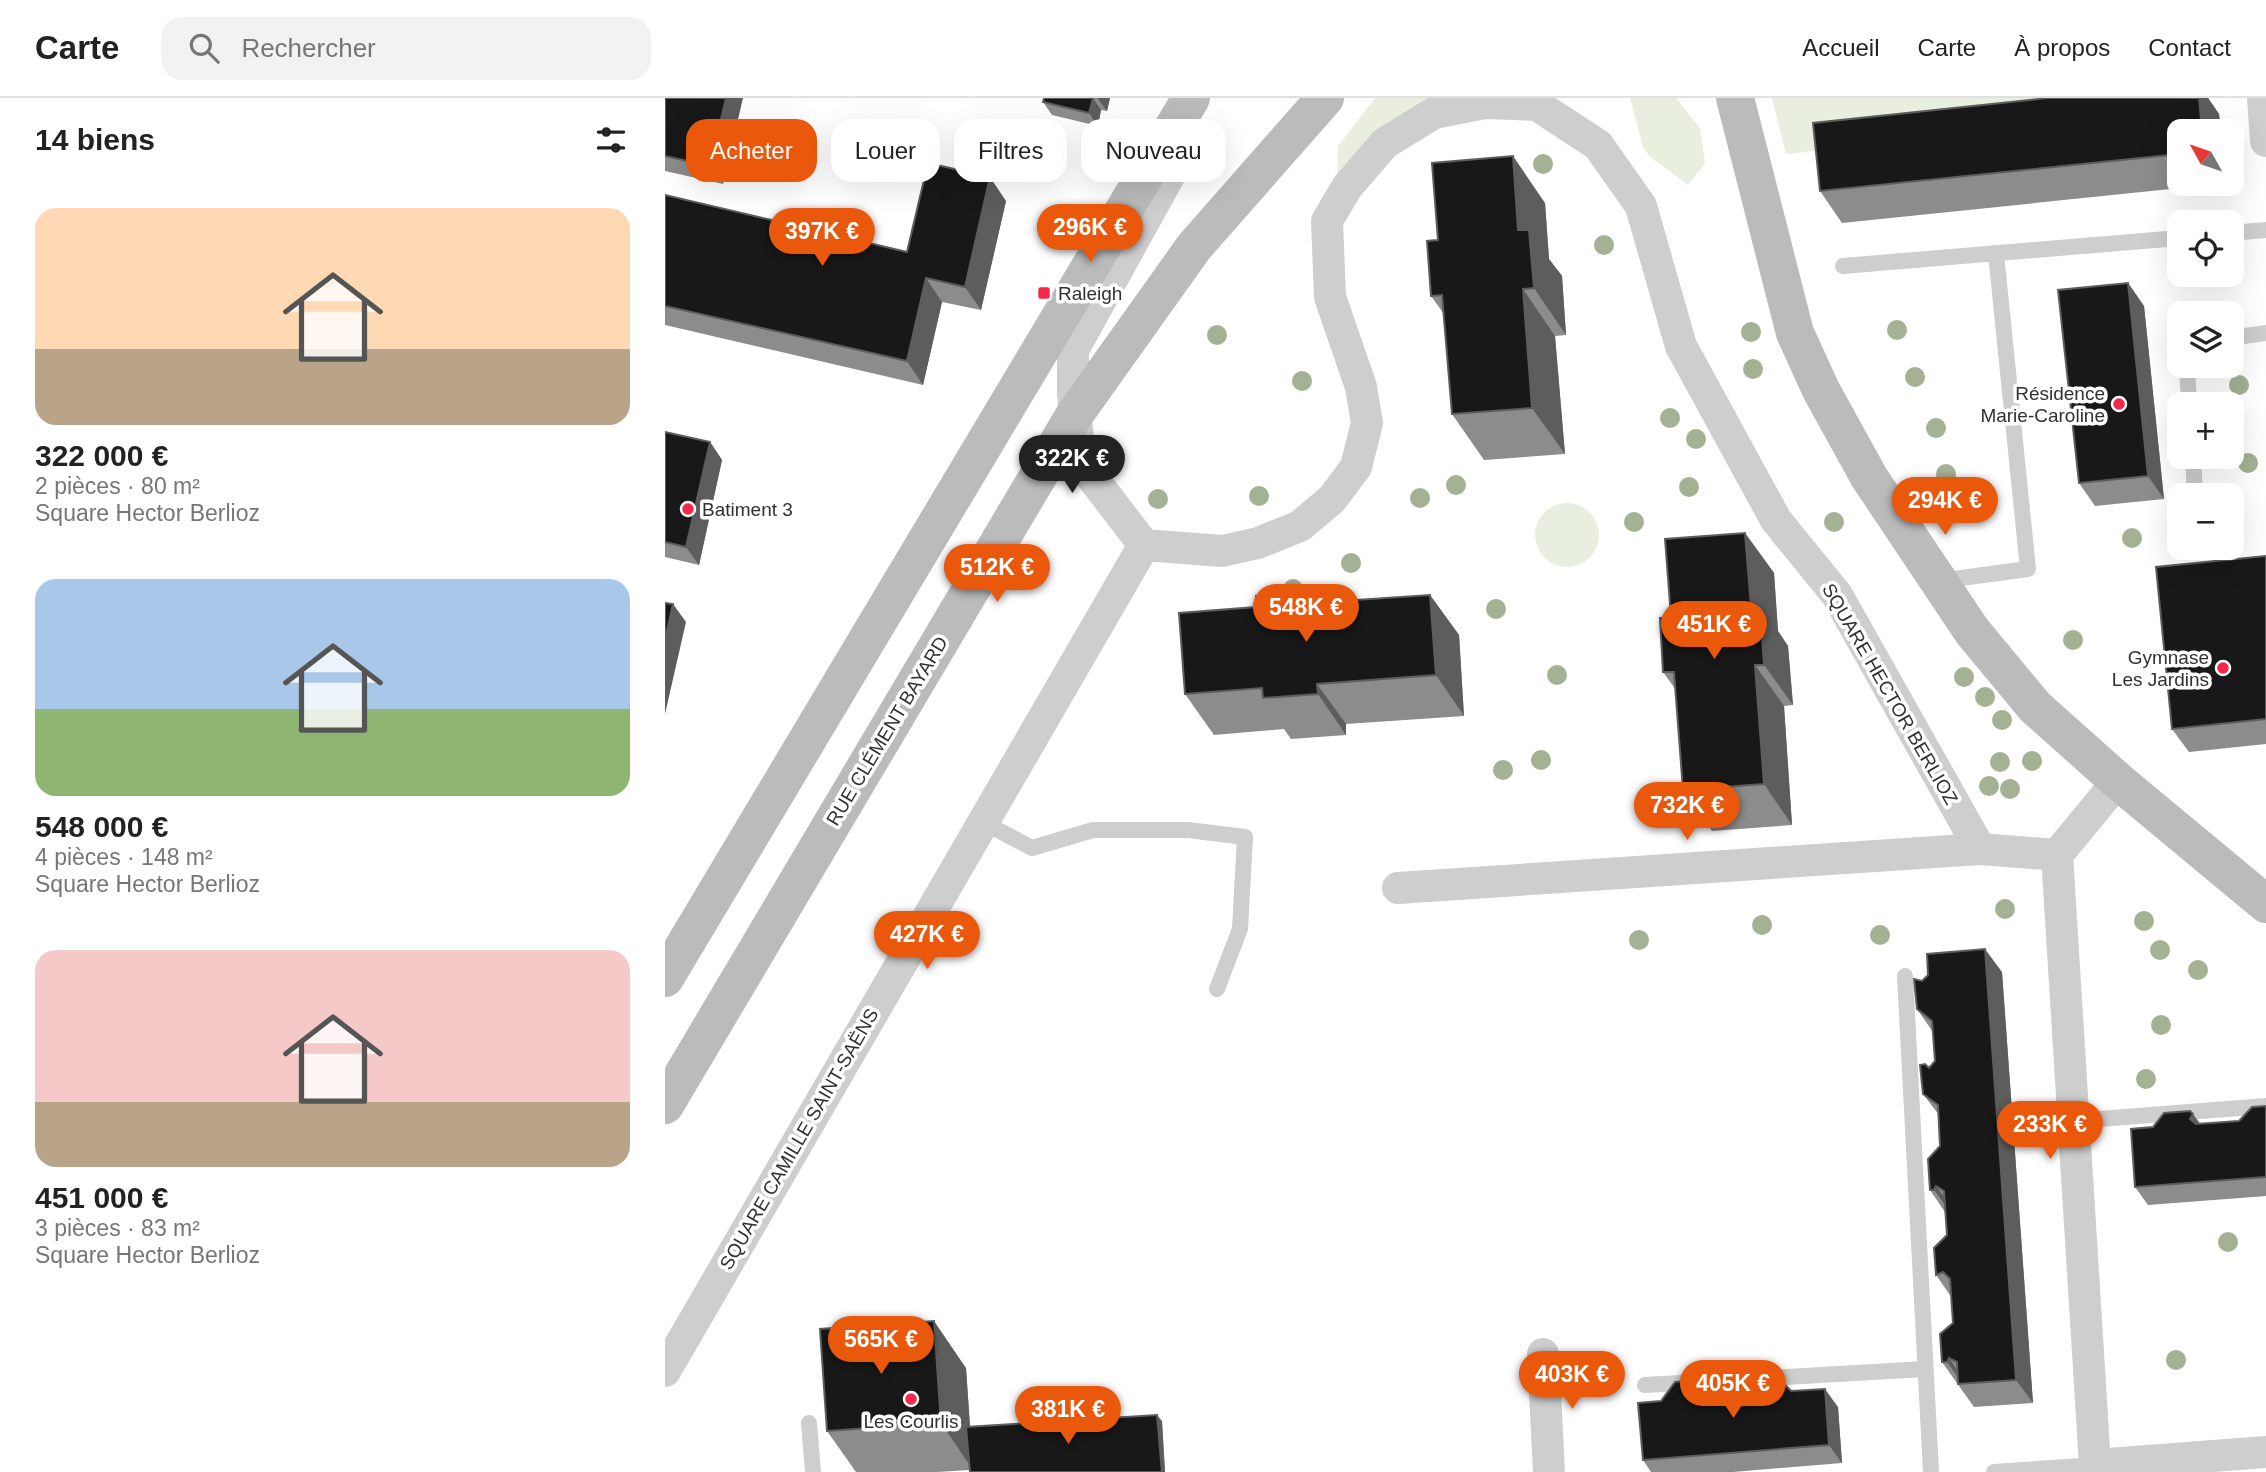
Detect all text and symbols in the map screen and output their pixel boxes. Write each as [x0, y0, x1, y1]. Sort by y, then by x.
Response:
search box [161, 17, 651, 80]
text: Carte [35, 29, 119, 66]
icon: search [185, 29, 223, 67]
text: Rechercher [241, 33, 376, 63]
text: Accueil [1802, 34, 1880, 61]
text: Carte [1918, 34, 1976, 61]
text: À propos [2014, 34, 2110, 61]
text: Contact [2148, 34, 2231, 61]
chip: Acheter [686, 119, 817, 182]
chip: Louer [831, 119, 940, 182]
chip: Filtres [954, 119, 1067, 182]
chip: Nouveau [1081, 119, 1226, 182]
north arrow [2167, 119, 2243, 196]
map controls [2167, 119, 2244, 560]
icon: filters [592, 121, 630, 159]
text: 14 biens [35, 123, 155, 156]
pin: 296K € [1033, 204, 1147, 264]
pin: 397K € [765, 208, 879, 268]
button: locate [2167, 210, 2244, 287]
text: 296K € [1053, 214, 1127, 240]
text: 397K € [785, 218, 859, 244]
icon: home [270, 254, 396, 380]
place label: Raleigh [1058, 283, 1122, 304]
marker: Raleigh [1036, 285, 1052, 301]
button: layers [2167, 301, 2244, 378]
place label: Résidence Marie-Caroline [1980, 383, 2105, 426]
button: + [2167, 392, 2244, 469]
marker: Résidence Marie-Caroline [2111, 396, 2127, 412]
pin: 322K € [1015, 436, 1129, 495]
text: 322 000 € [35, 439, 168, 472]
text: 322K € [1035, 445, 1109, 471]
text: 2 pièces · 80 m² [35, 473, 200, 499]
pin: 294K € [1888, 478, 2002, 537]
button: − [2167, 483, 2244, 560]
text: 294K € [1908, 487, 1982, 513]
place label: Batiment 3 [702, 499, 793, 520]
text: Square Hector Berlioz [35, 500, 260, 526]
marker: Batiment 3 [680, 501, 696, 517]
pin: 512K € [940, 545, 1054, 604]
text: 512K € [960, 554, 1034, 580]
street label: SQUARE HECTOR BERLIOZ [1818, 580, 1962, 809]
pin: 548K € [1249, 584, 1363, 644]
text: 548K € [1269, 594, 1343, 620]
pin: 451K € [1657, 602, 1771, 661]
text: 451K € [1677, 611, 1751, 637]
icon: home [270, 625, 396, 751]
street label: RUE CLÉMENT BAYARD [822, 633, 952, 829]
place label: Gymnase Les Jardins [2112, 647, 2209, 690]
marker: Gymnase Les Jardins [2215, 660, 2231, 676]
pin: 732K € [1630, 782, 1744, 842]
text: 732K € [1650, 792, 1724, 818]
text: 548 000 € [35, 810, 168, 843]
text: 4 pièces · 148 m² [35, 844, 213, 870]
text: Square Hector Berlioz [35, 871, 260, 897]
pin: 427K € [870, 912, 984, 971]
text: 427K € [890, 921, 964, 947]
icon: home [270, 996, 396, 1122]
street label: SQUARE CAMILLE SAINT-SAËNS [715, 1005, 883, 1273]
pin: 233K € [1993, 1102, 2107, 1161]
text: 233K € [2013, 1111, 2087, 1137]
text: 451 000 € [35, 1181, 168, 1214]
text: 3 pièces · 83 m² [35, 1215, 200, 1241]
text: Square Hector Berlioz [35, 1242, 260, 1268]
pin: 565K € [824, 1316, 938, 1376]
text: 565K € [844, 1326, 918, 1352]
pin: 403K € [1515, 1352, 1629, 1411]
pin: 405K € [1676, 1360, 1790, 1420]
text: 403K € [1535, 1361, 1609, 1387]
text: 405K € [1696, 1370, 1770, 1396]
pin: 381K € [1011, 1386, 1125, 1446]
marker: Les Courlis [903, 1391, 919, 1407]
text: 381K € [1031, 1396, 1105, 1422]
place label: Les Courlis [863, 1411, 959, 1432]

